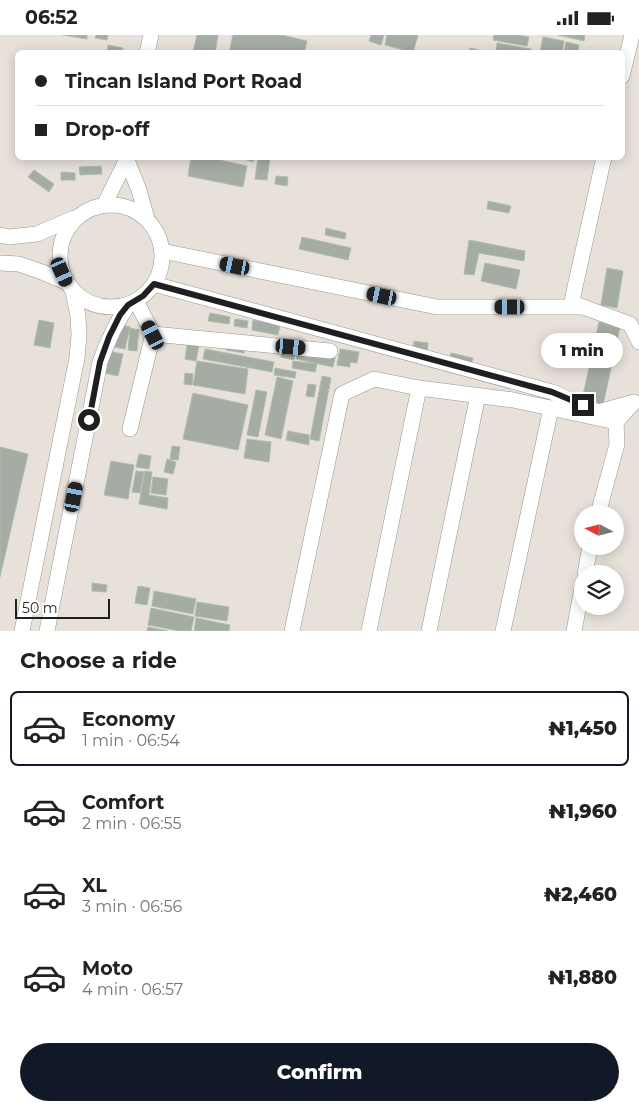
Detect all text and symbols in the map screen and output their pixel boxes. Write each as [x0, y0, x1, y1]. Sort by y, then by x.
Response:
text: 06:52 [25, 6, 77, 29]
text: Tincan Island Port Road [65, 70, 302, 93]
text: Drop-off [65, 118, 149, 141]
car [49, 255, 74, 289]
car [218, 256, 251, 276]
car [365, 286, 398, 306]
car [495, 300, 525, 315]
car [139, 318, 166, 352]
callout: 1 min [542, 333, 624, 367]
car [275, 338, 306, 356]
text: 1 min [560, 341, 604, 360]
route end [572, 394, 594, 416]
route start [78, 409, 100, 431]
car [63, 481, 84, 513]
north arrow [574, 505, 624, 555]
map controls [574, 505, 624, 615]
button: layers [574, 565, 624, 615]
scale bar [15, 596, 110, 619]
text: 50 m [22, 599, 58, 617]
text: Choose a ride [20, 647, 177, 674]
icon: car [22, 706, 67, 751]
text: Economy [82, 708, 175, 731]
text: ₦1,450 [549, 717, 617, 740]
text: 1 min · 06:54 [82, 731, 180, 750]
icon: car [22, 789, 67, 834]
text: Comfort [82, 791, 164, 814]
text: ₦1,960 [549, 800, 617, 823]
text: 2 min · 06:55 [82, 814, 182, 833]
icon: car [22, 872, 67, 917]
text: XL [82, 874, 107, 897]
text: ₦2,460 [544, 883, 617, 906]
text: 3 min · 06:56 [82, 897, 182, 916]
icon: car [22, 955, 67, 1000]
text: Moto [82, 957, 133, 980]
text: ₦1,880 [548, 966, 617, 989]
text: 4 min · 06:57 [82, 980, 183, 999]
button: Confirm [20, 1043, 619, 1101]

